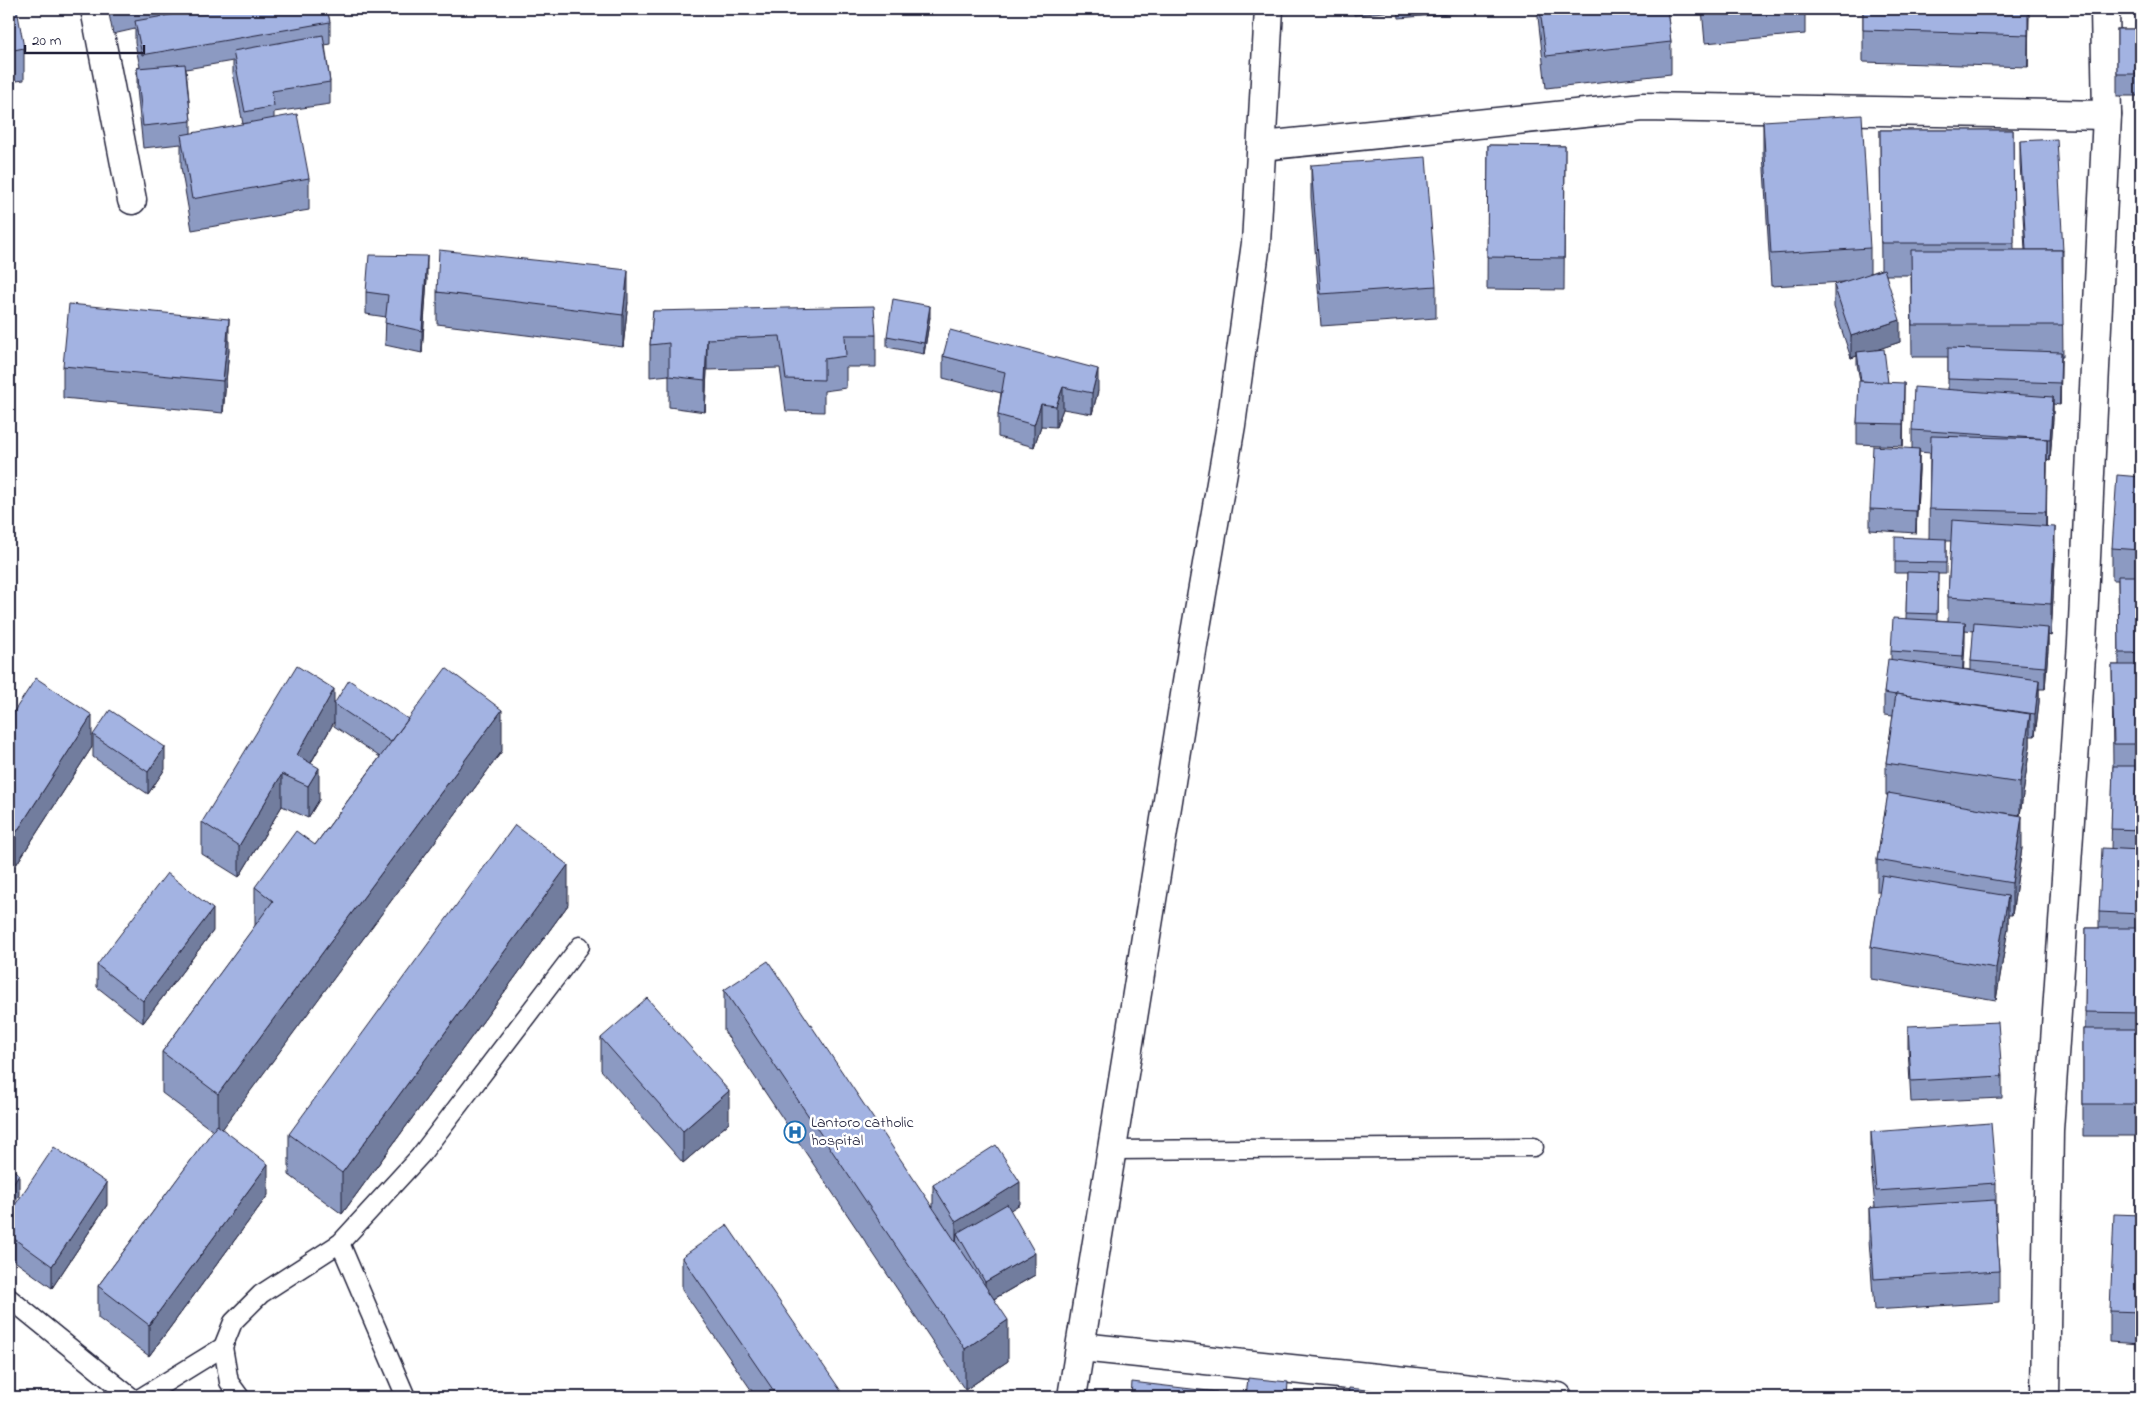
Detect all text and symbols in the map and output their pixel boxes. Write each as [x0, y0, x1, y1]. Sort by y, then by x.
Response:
scale bar [25, 22, 144, 54]
text: 20 m [32, 30, 62, 52]
place label: Lantoro catholic hospital [811, 1111, 915, 1153]
hospital icon: Lantoro catholic hospital [783, 1120, 807, 1144]

